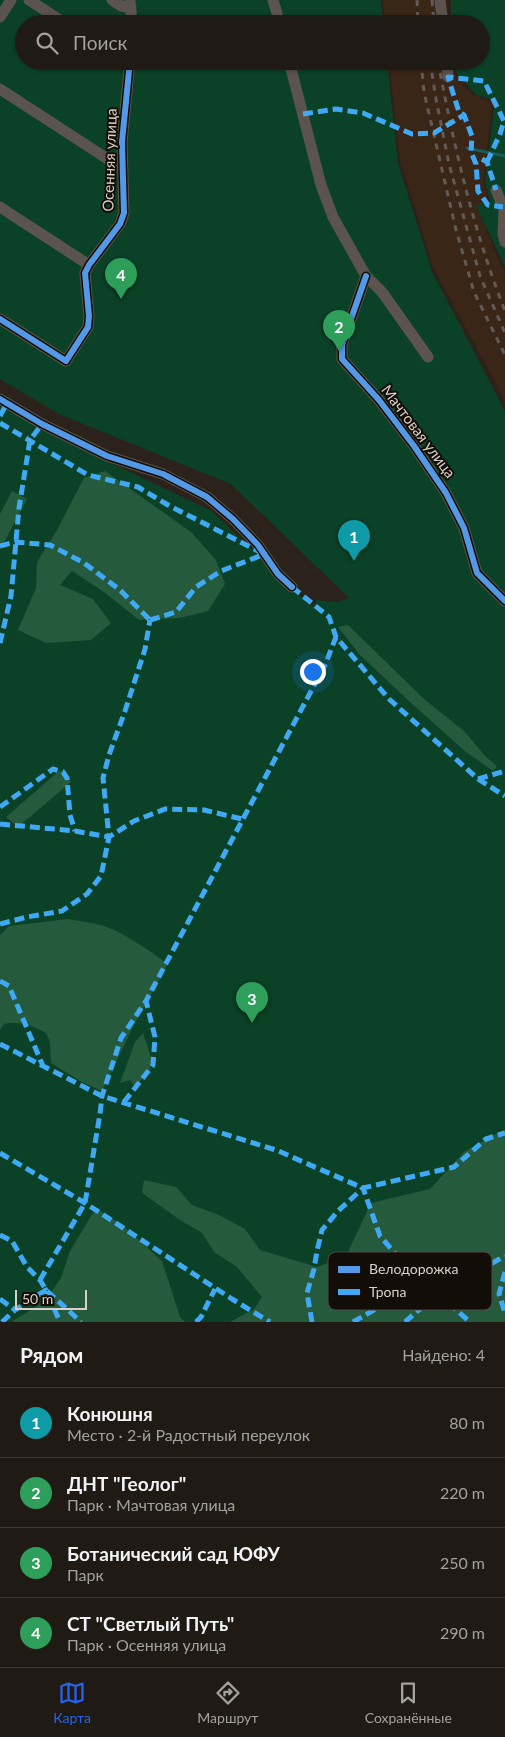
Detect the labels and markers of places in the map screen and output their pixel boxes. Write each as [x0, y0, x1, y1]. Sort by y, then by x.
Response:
pin: 4 [105, 258, 137, 299]
pin: 2 [323, 310, 355, 351]
pin: 1 [338, 520, 370, 561]
pin: 3 [236, 982, 268, 1023]

